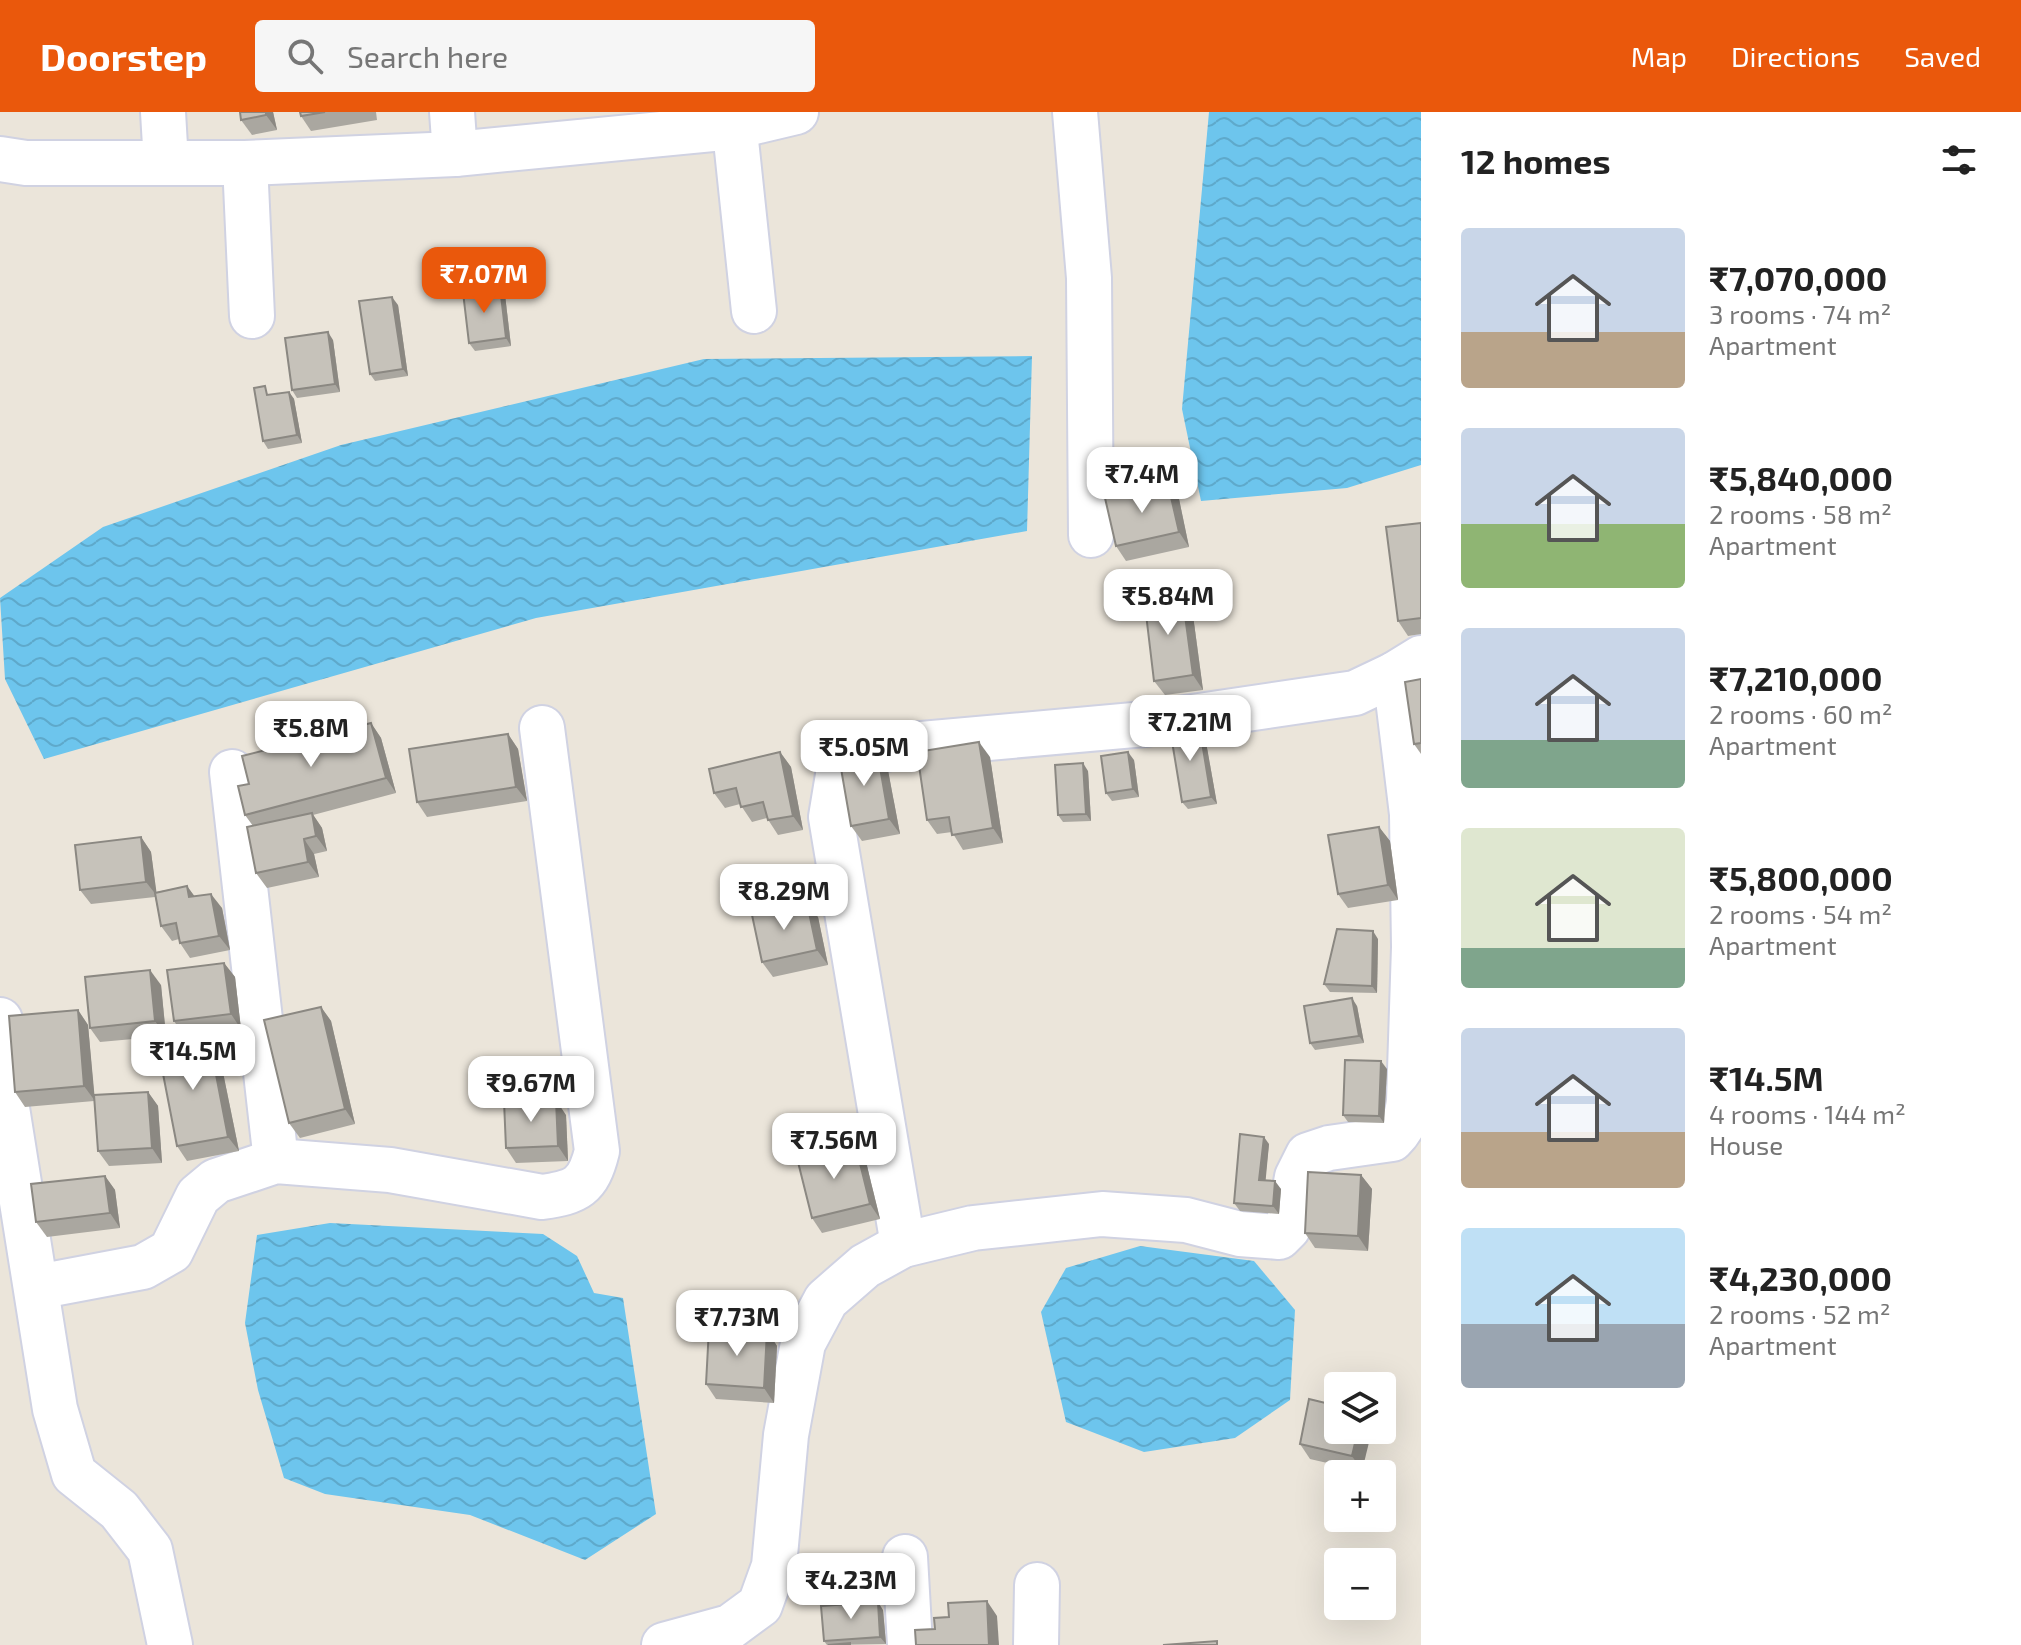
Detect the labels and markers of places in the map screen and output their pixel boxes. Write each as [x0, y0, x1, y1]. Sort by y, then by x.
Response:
pin: ₹7.07M [419, 247, 549, 315]
pin: ₹7.4M [1086, 447, 1198, 515]
pin: ₹5.84M [1103, 569, 1233, 637]
pin: ₹7.21M [1125, 695, 1255, 763]
pin: ₹5.8M [255, 701, 367, 769]
pin: ₹5.05M [799, 720, 929, 788]
pin: ₹8.29M [719, 864, 849, 932]
pin: ₹14.5M [128, 1024, 258, 1092]
pin: ₹9.67M [466, 1056, 596, 1124]
pin: ₹7.56M [769, 1113, 899, 1181]
pin: ₹7.73M [672, 1290, 802, 1358]
pin: ₹4.23M [786, 1553, 916, 1621]

